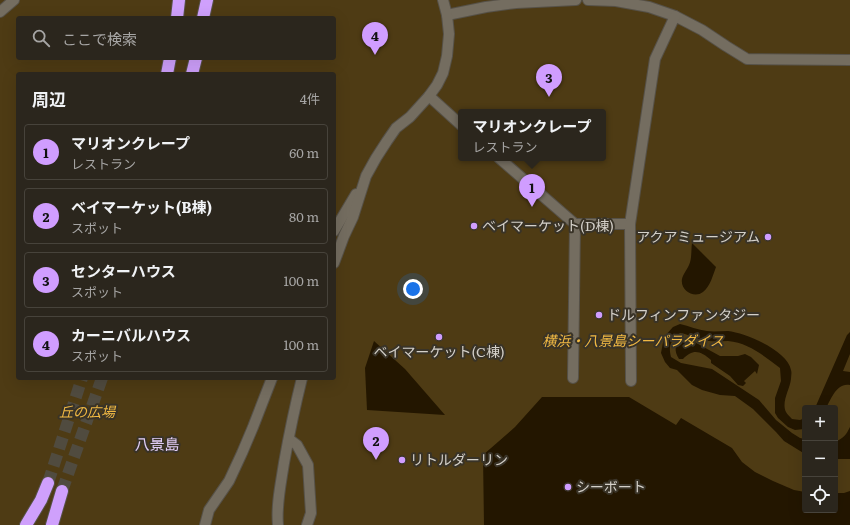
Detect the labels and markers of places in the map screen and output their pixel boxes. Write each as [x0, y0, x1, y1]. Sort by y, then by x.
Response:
pin: 4 [362, 22, 388, 55]
pin: 3 [536, 64, 562, 97]
pin: 1 [519, 174, 545, 207]
place label: ベイマーケット(D棟) [482, 215, 614, 235]
marker: ベイマーケット(D棟) [469, 221, 479, 231]
place label: アクアミュージアム [636, 226, 760, 246]
marker: アクアミュージアム [763, 232, 773, 242]
place label: ドルフィンファンタジー [607, 304, 760, 324]
marker: ドルフィンファンタジー [594, 310, 604, 320]
marker: ベイマーケット(C棟) [434, 332, 444, 342]
place label: ベイマーケット(C棟) [373, 341, 505, 361]
pin: 2 [363, 427, 389, 460]
place label: リトルダーリン [410, 449, 508, 469]
marker: リトルダーリン [397, 455, 407, 465]
place label: シーボート [576, 476, 646, 496]
marker: シーボート [563, 482, 573, 492]

